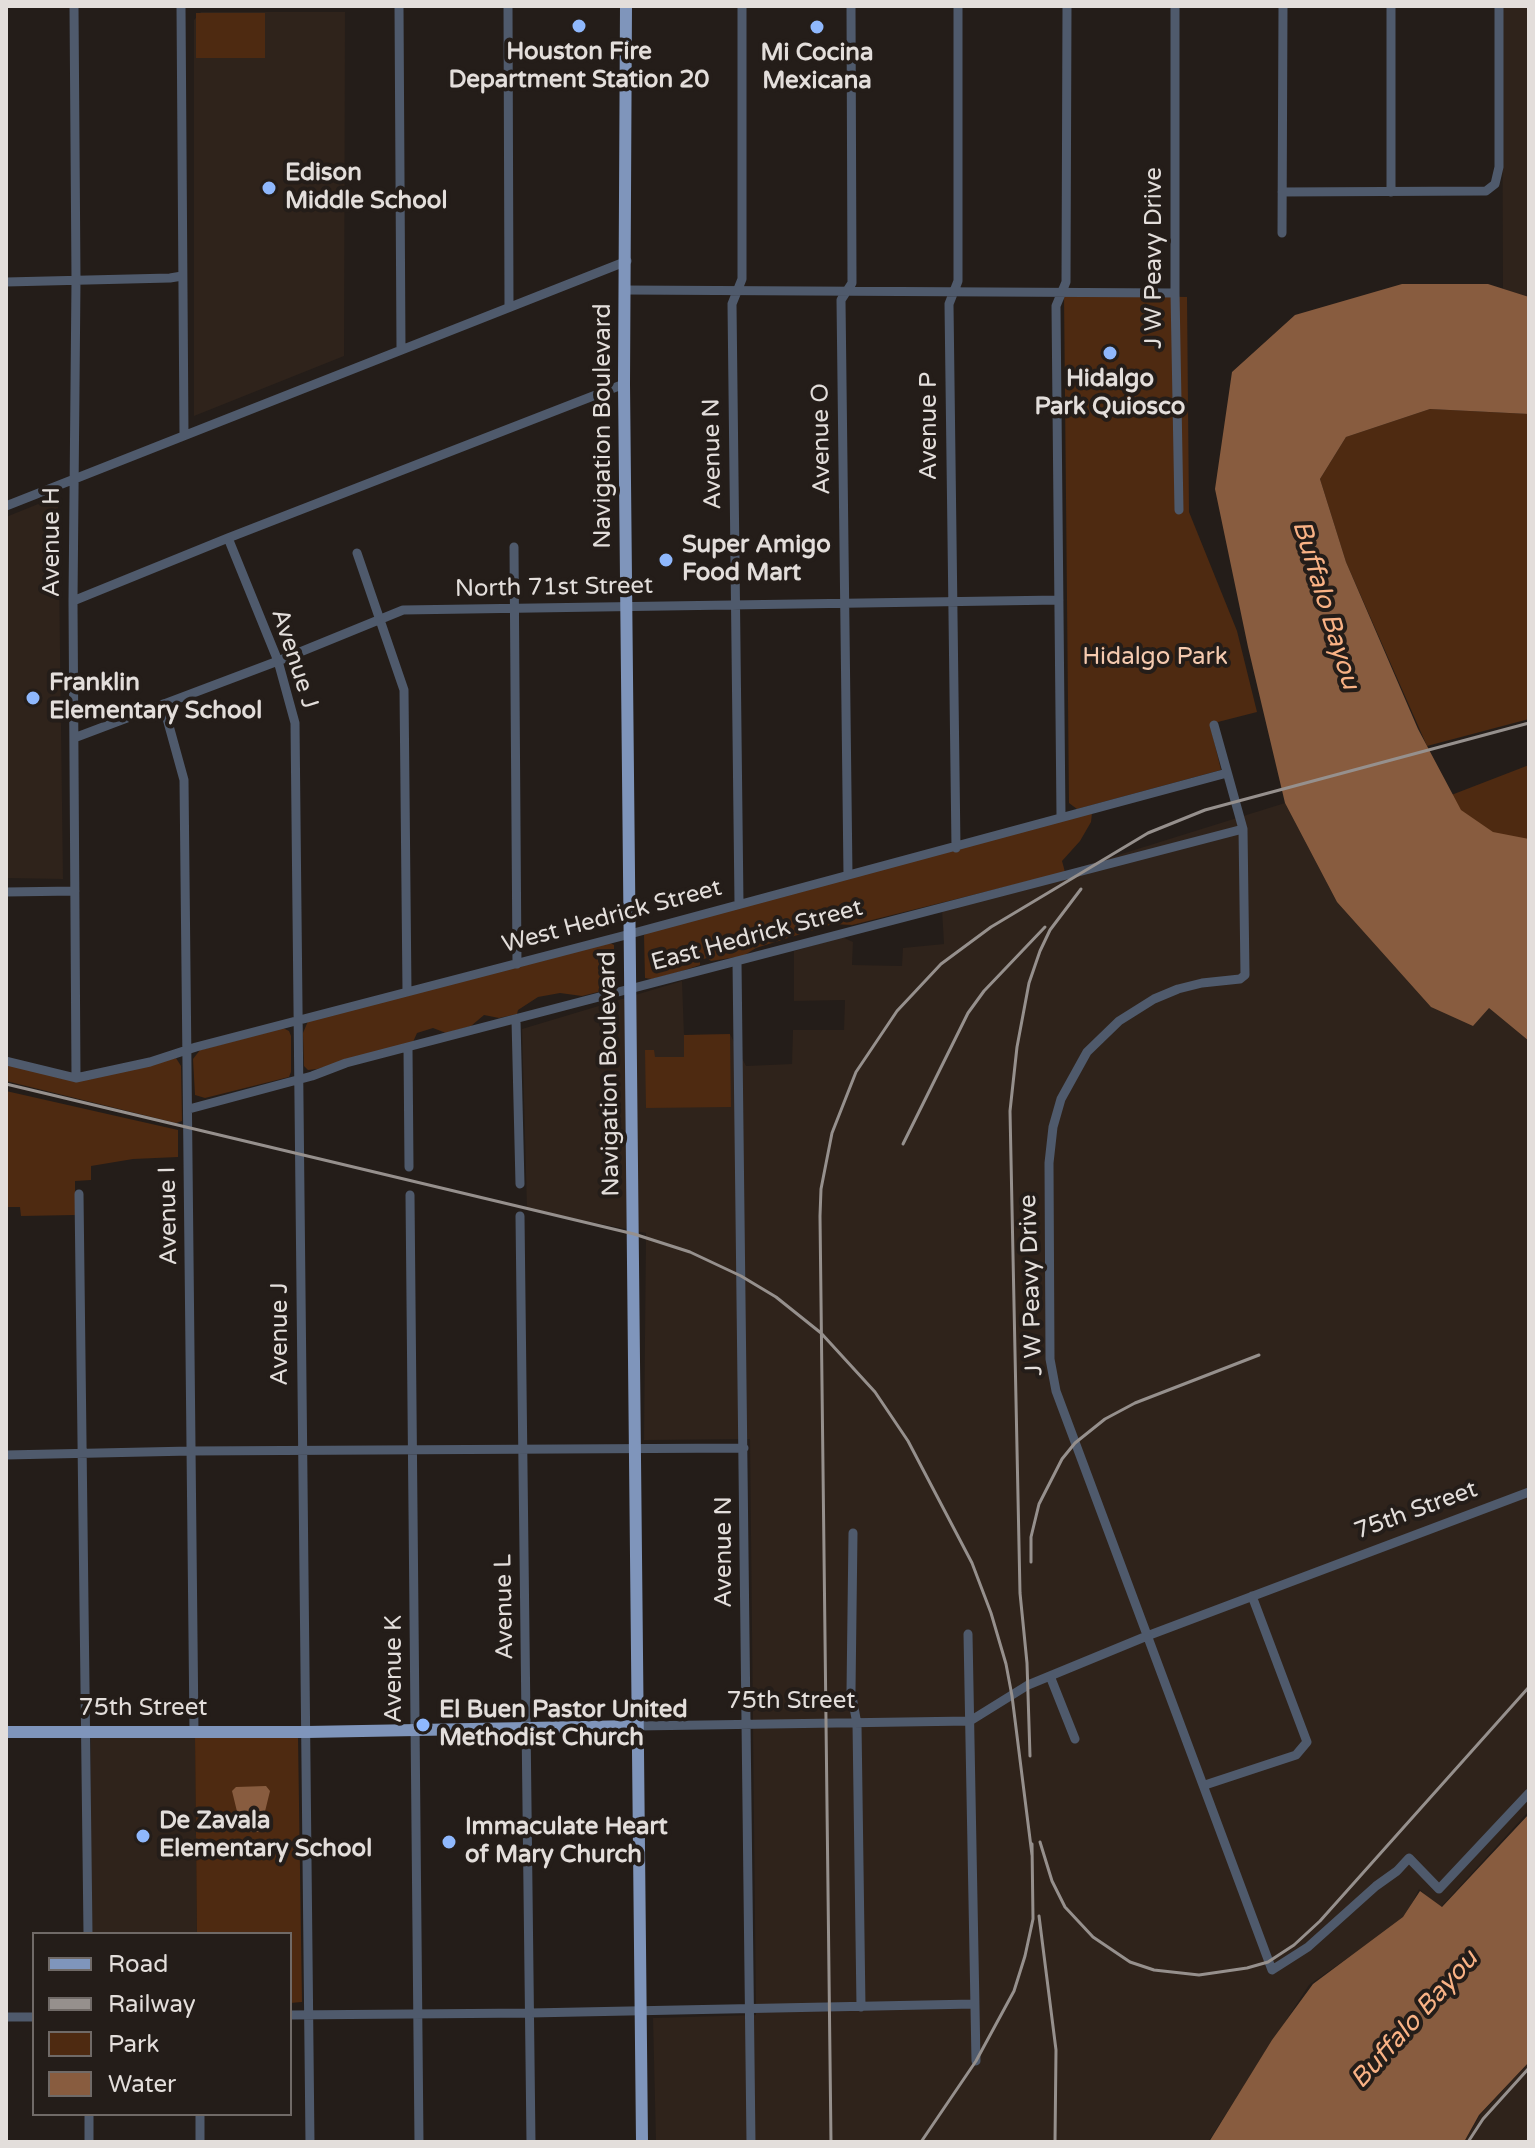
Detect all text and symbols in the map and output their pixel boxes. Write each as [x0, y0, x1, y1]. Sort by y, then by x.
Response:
marker: Houston Fire Department Station 20 [570, 17, 588, 35]
marker: Mi Cocina Mexicana [808, 18, 826, 36]
place label: Houston Fire Department Station 20 [449, 39, 709, 95]
place label: Mi Cocina Mexicana [761, 40, 873, 96]
place label: Edison Middle School [285, 160, 447, 216]
street label: J W Peavy Drive [1141, 167, 1169, 349]
marker: Edison Middle School [260, 179, 278, 197]
street label: Navigation Boulevard [590, 303, 618, 549]
marker: Hidalgo Park Quiosco [1101, 344, 1119, 362]
place label: Hidalgo Park Quiosco [1035, 366, 1185, 422]
street label: Avenue P [916, 372, 944, 480]
street label: Avenue O [807, 383, 837, 495]
street label: Avenue N [698, 398, 728, 510]
street label: Avenue H [39, 487, 67, 597]
water label: Buffalo Bayou [1285, 517, 1365, 693]
place label: Super Amigo Food Mart [682, 532, 831, 588]
marker: Super Amigo Food Mart [657, 551, 675, 569]
street label: North 71st Street [455, 572, 653, 604]
street label: Avenue J [264, 605, 324, 713]
park label: Hidalgo Park [1082, 644, 1228, 672]
place label: Franklin Elementary School [49, 670, 262, 726]
marker: Franklin Elementary School [24, 689, 42, 707]
street label: West Hedrick Street [499, 874, 725, 960]
street label: East Hedrick Street [648, 894, 866, 978]
street label: Navigation Boulevard [593, 951, 627, 1197]
street label: Avenue I [154, 1166, 184, 1266]
street label: J W Peavy Drive [1014, 1194, 1050, 1376]
street label: Avenue J [267, 1282, 295, 1386]
street label: 75th Street [1351, 1475, 1481, 1547]
street label: Avenue N [711, 1496, 739, 1608]
street label: Avenue L [490, 1554, 520, 1660]
street label: Avenue K [381, 1615, 409, 1723]
street label: 75th Street [727, 1688, 855, 1716]
street label: 75th Street [79, 1695, 207, 1723]
place label: El Buen Pastor United Methodist Church [439, 1697, 688, 1753]
marker: El Buen Pastor United Methodist Church [414, 1716, 432, 1734]
place label: De Zavala Elementary School [159, 1808, 372, 1864]
place label: Immaculate Heart of Mary Church [465, 1814, 668, 1870]
marker: De Zavala Elementary School [134, 1827, 152, 1845]
marker: Immaculate Heart of Mary Church [440, 1833, 458, 1851]
legend [32, 1932, 292, 2116]
water label: Buffalo Bayou [1345, 1945, 1485, 2095]
text: Road [108, 1950, 168, 1979]
text: Railway [108, 1990, 196, 2019]
text: Park [108, 2030, 159, 2059]
text: Water [108, 2070, 176, 2099]

